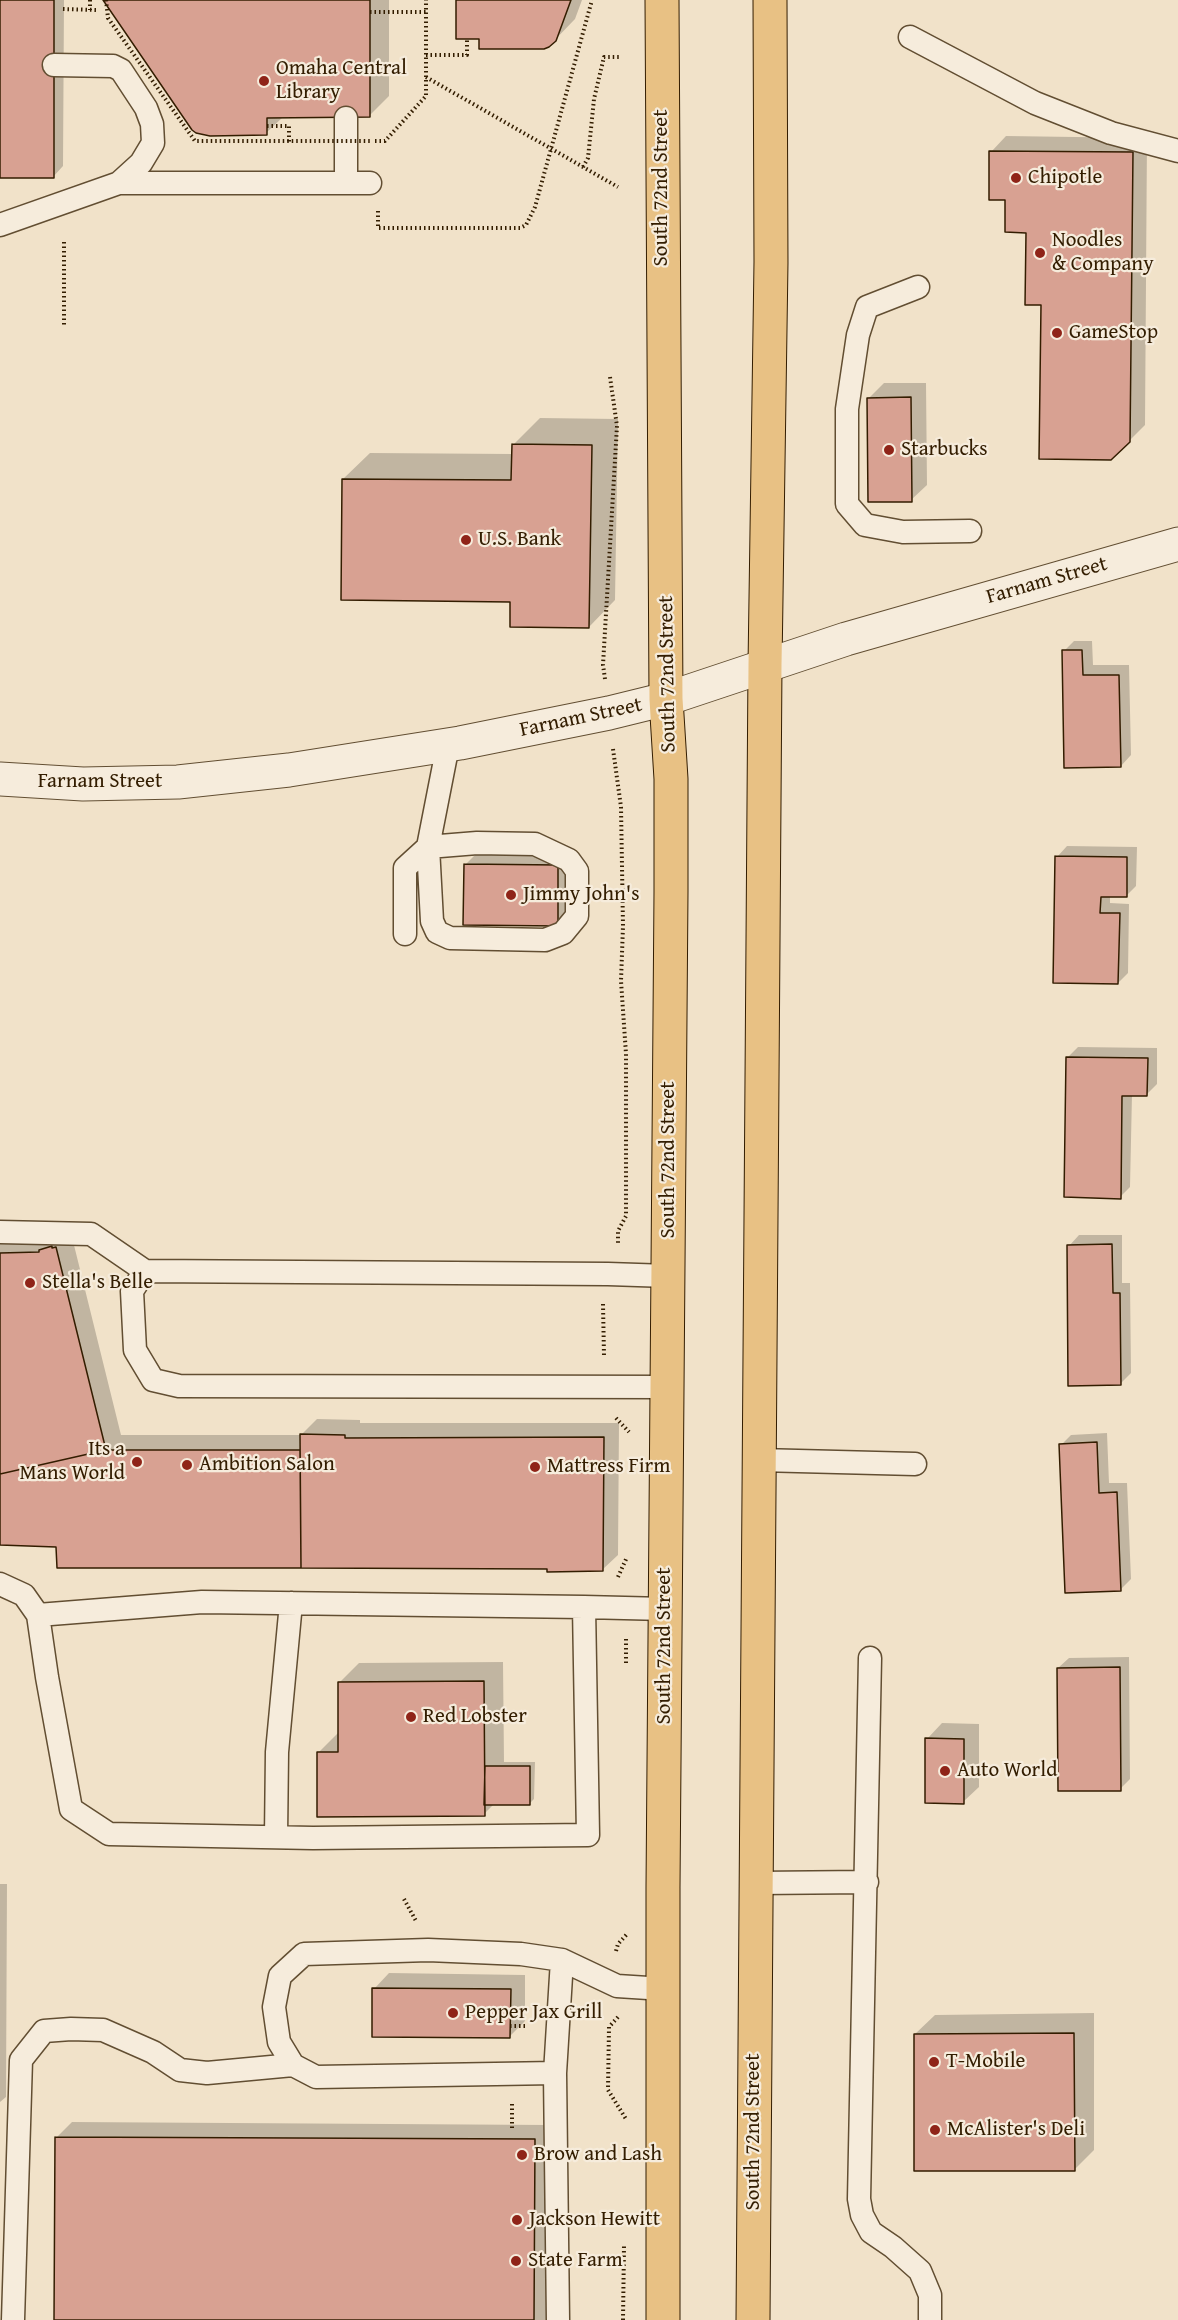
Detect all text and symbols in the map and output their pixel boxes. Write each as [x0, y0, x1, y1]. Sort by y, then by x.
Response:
place label: Omaha Central Library [276, 56, 407, 106]
marker: Omaha Central Library [257, 74, 271, 88]
street label: South 72nd Street [649, 109, 675, 267]
place label: Chipotle [1028, 165, 1102, 191]
marker: Chipotle [1009, 171, 1023, 185]
place label: Noodles & Company [1052, 228, 1154, 278]
marker: Noodles & Company [1033, 246, 1047, 260]
place label: GameStop [1069, 320, 1158, 346]
marker: GameStop [1050, 326, 1064, 340]
place label: Starbucks [901, 437, 987, 463]
marker: Starbucks [882, 443, 896, 457]
place label: U.S. Bank [478, 527, 561, 553]
marker: U.S. Bank [459, 533, 473, 547]
street label: Farnam Street [984, 552, 1110, 610]
street label: South 72nd Street [654, 595, 682, 753]
street label: Farnam Street [517, 693, 645, 743]
street label: Farnam Street [38, 769, 162, 795]
place label: Jimmy John's [523, 882, 640, 908]
marker: Jimmy John's [504, 888, 518, 902]
street label: South 72nd Street [656, 1081, 682, 1239]
place label: Stella's Belle [42, 1270, 153, 1296]
marker: Stella's Belle [23, 1276, 37, 1290]
place label: Its a Mans World [20, 1437, 125, 1487]
place label: Ambition Salon [199, 1452, 335, 1478]
place label: Mattress Firm [547, 1454, 670, 1480]
marker: Its a Mans World [130, 1455, 144, 1469]
marker: Ambition Salon [180, 1458, 194, 1472]
marker: Mattress Firm [528, 1460, 542, 1474]
street label: South 72nd Street [652, 1567, 678, 1725]
place label: Red Lobster [423, 1704, 527, 1730]
marker: Red Lobster [404, 1710, 418, 1724]
place label: Auto World [957, 1758, 1057, 1784]
marker: Auto World [938, 1764, 952, 1778]
place label: Pepper Jax Grill [465, 2000, 603, 2026]
marker: Pepper Jax Grill [446, 2006, 460, 2020]
place label: T-Mobile [946, 2049, 1025, 2075]
street label: South 72nd Street [741, 2053, 767, 2211]
marker: T-Mobile [927, 2055, 941, 2069]
place label: McAlister's Deli [947, 2117, 1085, 2143]
marker: McAlister's Deli [928, 2123, 942, 2137]
place label: Brow and Lash [534, 2142, 662, 2168]
marker: Brow and Lash [515, 2148, 529, 2162]
place label: Jackson Hewitt [529, 2207, 660, 2233]
marker: Jackson Hewitt [510, 2213, 524, 2227]
place label: State Farm [528, 2248, 623, 2274]
marker: State Farm [509, 2254, 523, 2268]

